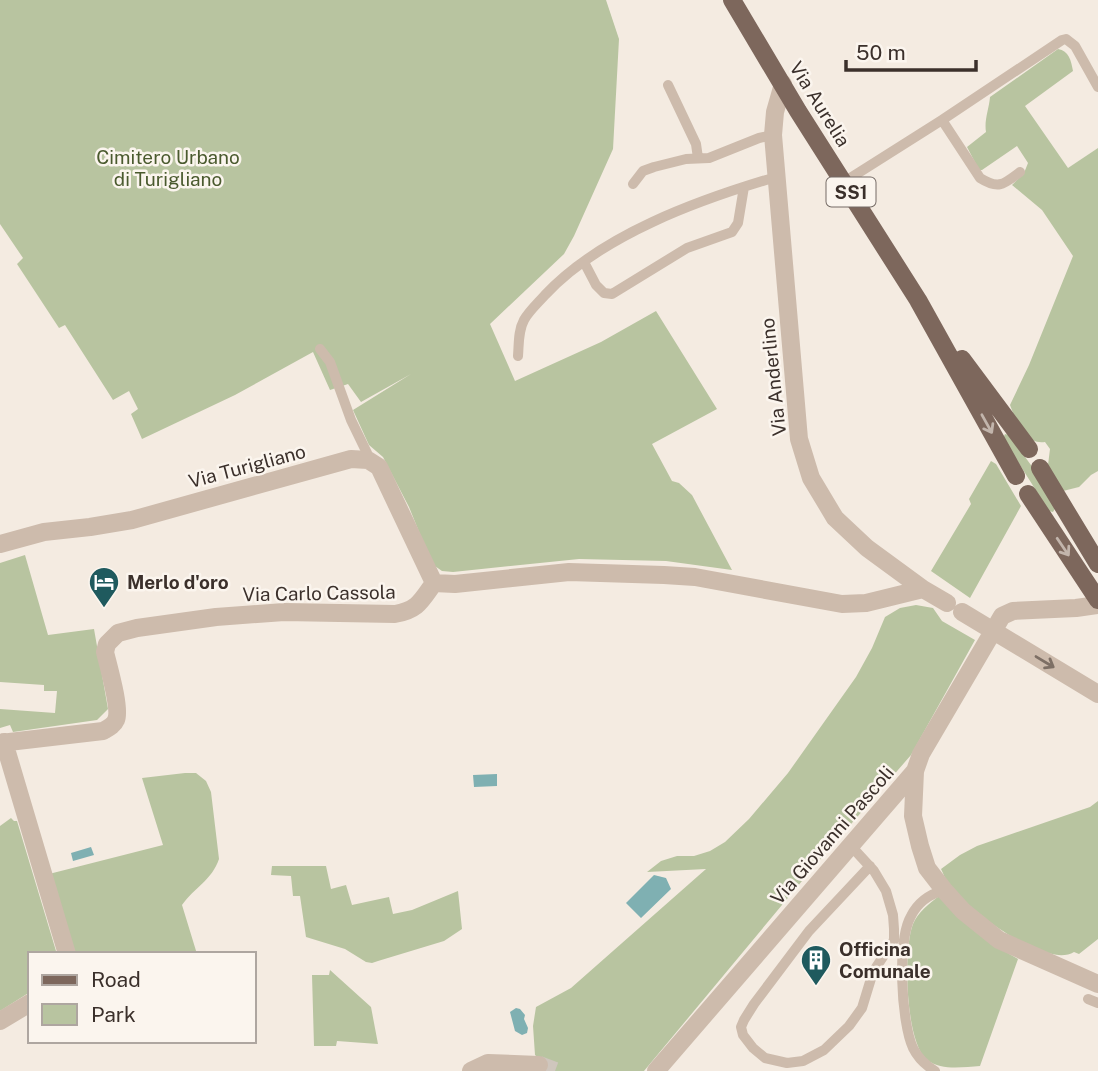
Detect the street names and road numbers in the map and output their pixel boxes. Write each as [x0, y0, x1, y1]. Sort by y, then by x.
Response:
street label: Via Aurelia [785, 57, 855, 151]
road number: SS1 [826, 177, 876, 206]
street label: Via Anderlino [756, 317, 790, 437]
street label: Via Turigliano [186, 440, 308, 492]
street label: Via Carlo Cassola [242, 581, 396, 605]
street label: Via Giovanni Pascoli [766, 761, 898, 909]

